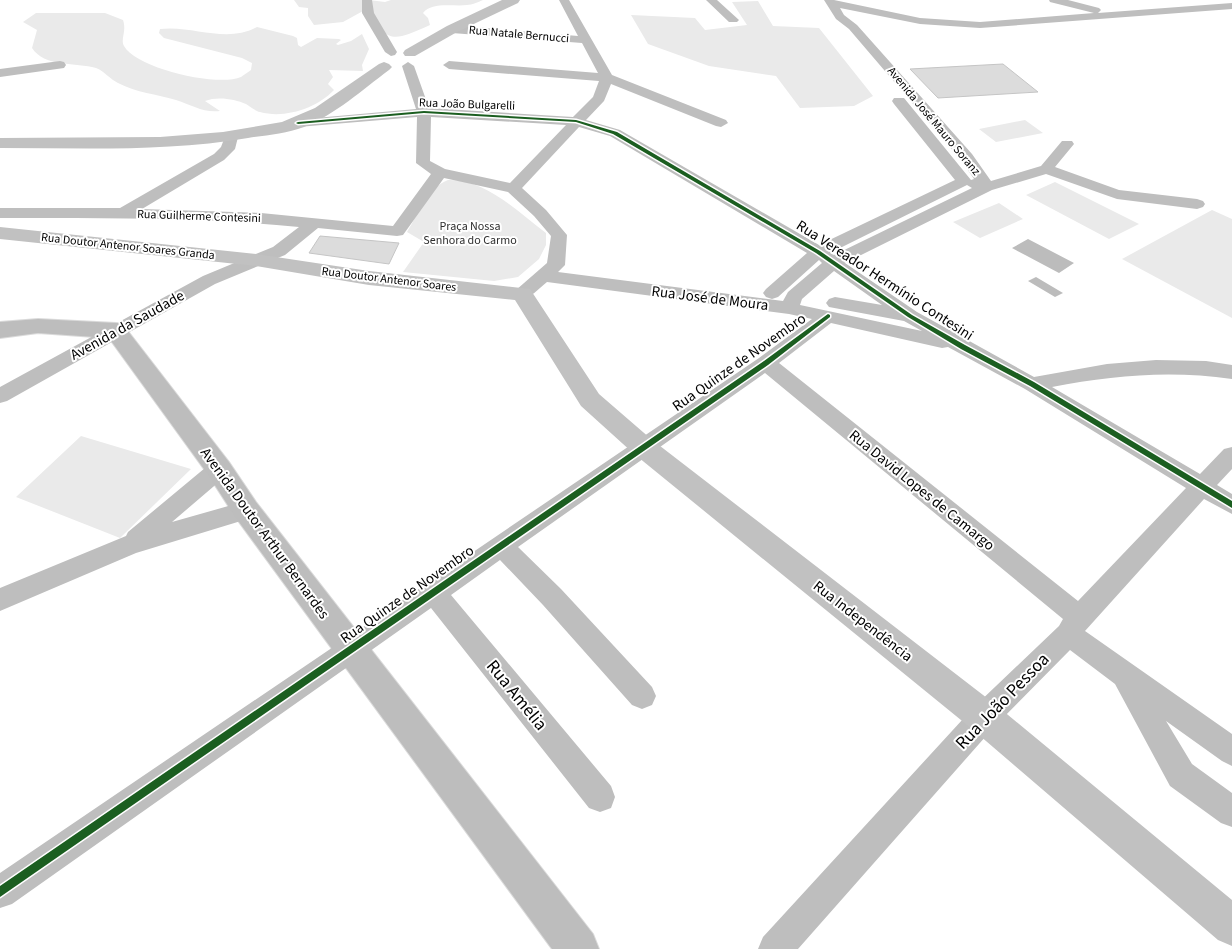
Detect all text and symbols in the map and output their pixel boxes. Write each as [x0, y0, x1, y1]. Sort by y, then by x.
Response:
street label: Rua Natale Bernucci [468, 22, 570, 47]
street label: Avenida José Mauro Soranz [883, 63, 984, 179]
street label: Rua João Bulgarelli [418, 94, 516, 115]
street label: Rua Guilherme Contesini [137, 206, 261, 227]
street label: Rua Vereador Hermínio Contesini [792, 215, 977, 346]
park label: Praça Nossa Senhora do Carmo [423, 218, 517, 249]
street label: Rua Doutor Antenor Soares Granda [40, 229, 216, 264]
street label: Rua Doutor Antenor Soares [321, 263, 457, 296]
street label: Rua José de Moura [650, 281, 770, 316]
street label: Avenida da Saudade [66, 285, 188, 366]
street label: Rua Quinze de Novembro [668, 308, 810, 417]
street label: Rua David Lopes de Camargo [844, 425, 999, 556]
street label: Avenida Doutor Arthur Bernardes [195, 443, 334, 623]
street label: Rua Quinze de Novembro [336, 540, 478, 649]
street label: Rua Independência [808, 576, 917, 667]
street label: Rua João Pessoa [950, 647, 1055, 755]
street label: Rua Amélia [480, 655, 553, 736]

